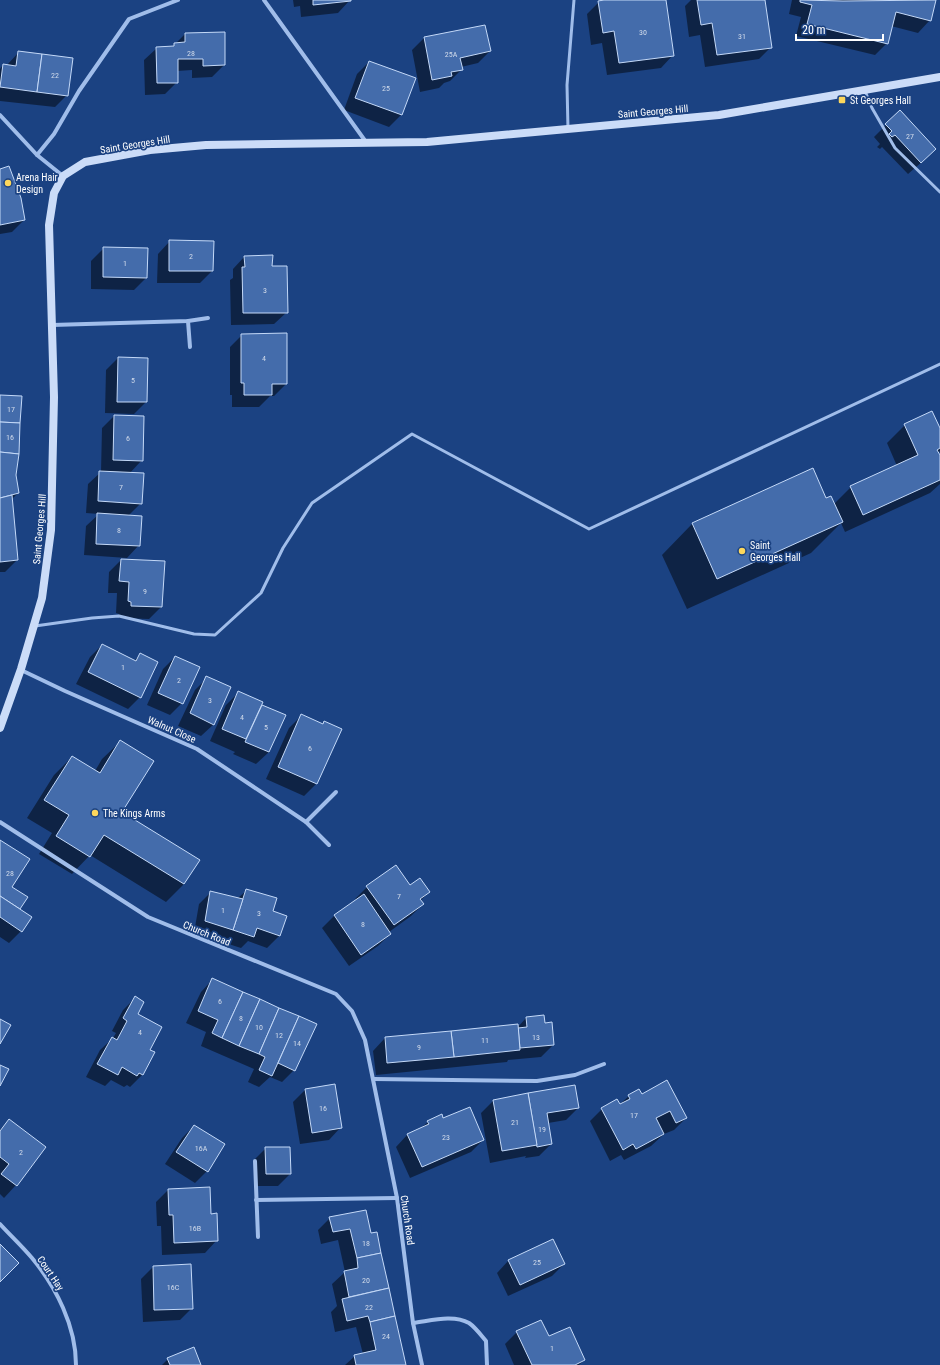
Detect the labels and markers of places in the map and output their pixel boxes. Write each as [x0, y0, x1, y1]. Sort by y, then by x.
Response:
marker: St Georges Hall [837, 95, 847, 105]
place label: St Georges Hall [850, 95, 911, 106]
place label: Arena Hair Design [16, 172, 58, 195]
marker: Arena Hair Design [3, 178, 13, 188]
place label: Saint Georges Hall [750, 540, 801, 563]
marker: Saint Georges Hall [737, 546, 747, 556]
marker: The Kings Arms [90, 808, 100, 818]
place label: The Kings Arms [103, 808, 166, 819]

